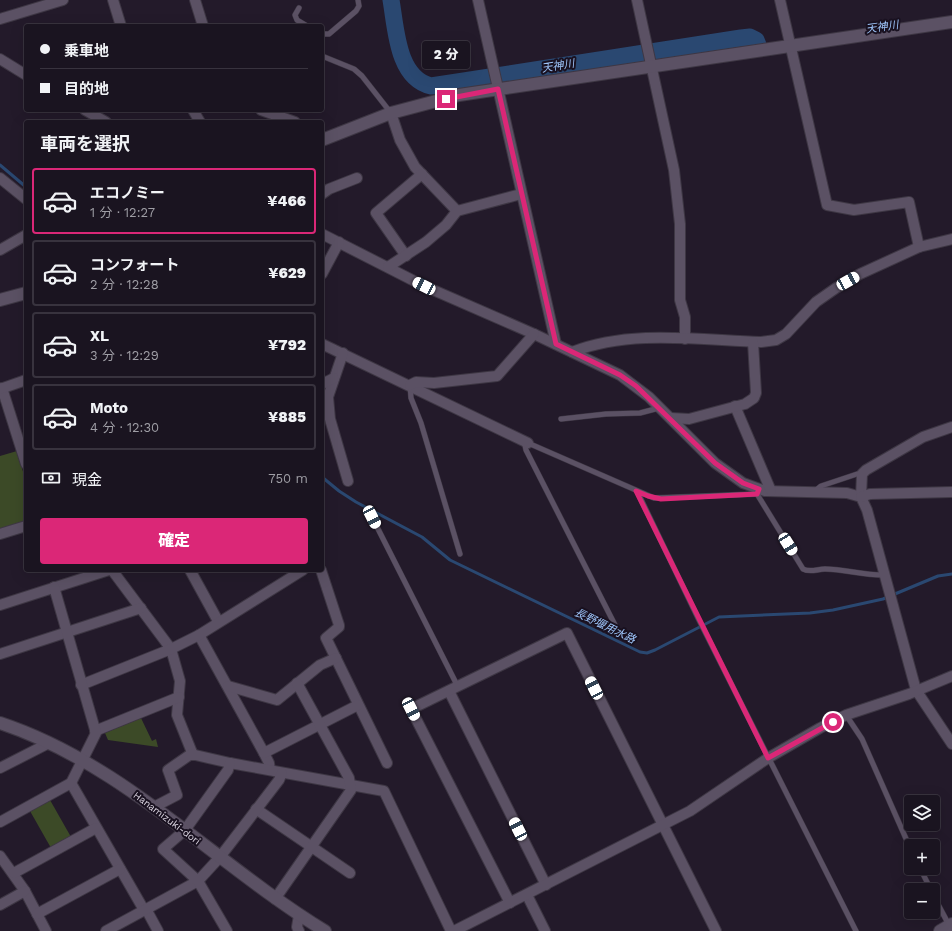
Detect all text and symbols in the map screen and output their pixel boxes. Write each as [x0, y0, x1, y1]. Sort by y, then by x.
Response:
water label: 天神川 [865, 18, 900, 36]
callout: 2 分 [422, 41, 470, 69]
text: 乗車地 [64, 42, 109, 60]
text: 2 分 [434, 47, 458, 62]
water label: 天神川 [541, 57, 576, 75]
text: 目的地 [64, 80, 109, 98]
route end [437, 90, 455, 108]
text: 車両を選択 [40, 133, 130, 154]
icon: car [42, 183, 78, 219]
text: エコノミー [90, 184, 165, 202]
text: ¥466 [267, 192, 306, 210]
text: 1 分 · 12:27 [90, 205, 155, 220]
icon: car [42, 255, 78, 291]
text: コンフォート [90, 256, 180, 274]
text: ¥629 [268, 264, 306, 282]
car [835, 270, 861, 292]
car [411, 275, 437, 297]
text: 2 分 · 12:28 [90, 277, 159, 292]
icon: car [42, 327, 78, 363]
text: XL [90, 327, 109, 345]
text: ¥792 [268, 336, 306, 354]
text: 3 分 · 12:29 [90, 348, 159, 363]
icon: car [42, 399, 78, 435]
text: Moto [90, 399, 128, 417]
text: ¥885 [268, 408, 306, 426]
text: 4 分 · 12:30 [90, 420, 159, 435]
icon: cash [40, 467, 62, 489]
text: 現金 [72, 471, 102, 489]
text: 750 m [268, 471, 308, 486]
car [361, 504, 383, 530]
button: 確定 [40, 518, 308, 564]
car [777, 531, 799, 557]
water label: 長野堰用水路 [572, 606, 638, 647]
car [583, 675, 605, 701]
car [400, 696, 422, 722]
route start [824, 713, 842, 731]
street label: Hanamizuki-dori [131, 789, 203, 847]
map controls [904, 795, 940, 919]
button: layers [904, 795, 940, 831]
car [507, 816, 529, 842]
button: + [904, 839, 940, 875]
button: − [904, 883, 940, 919]

